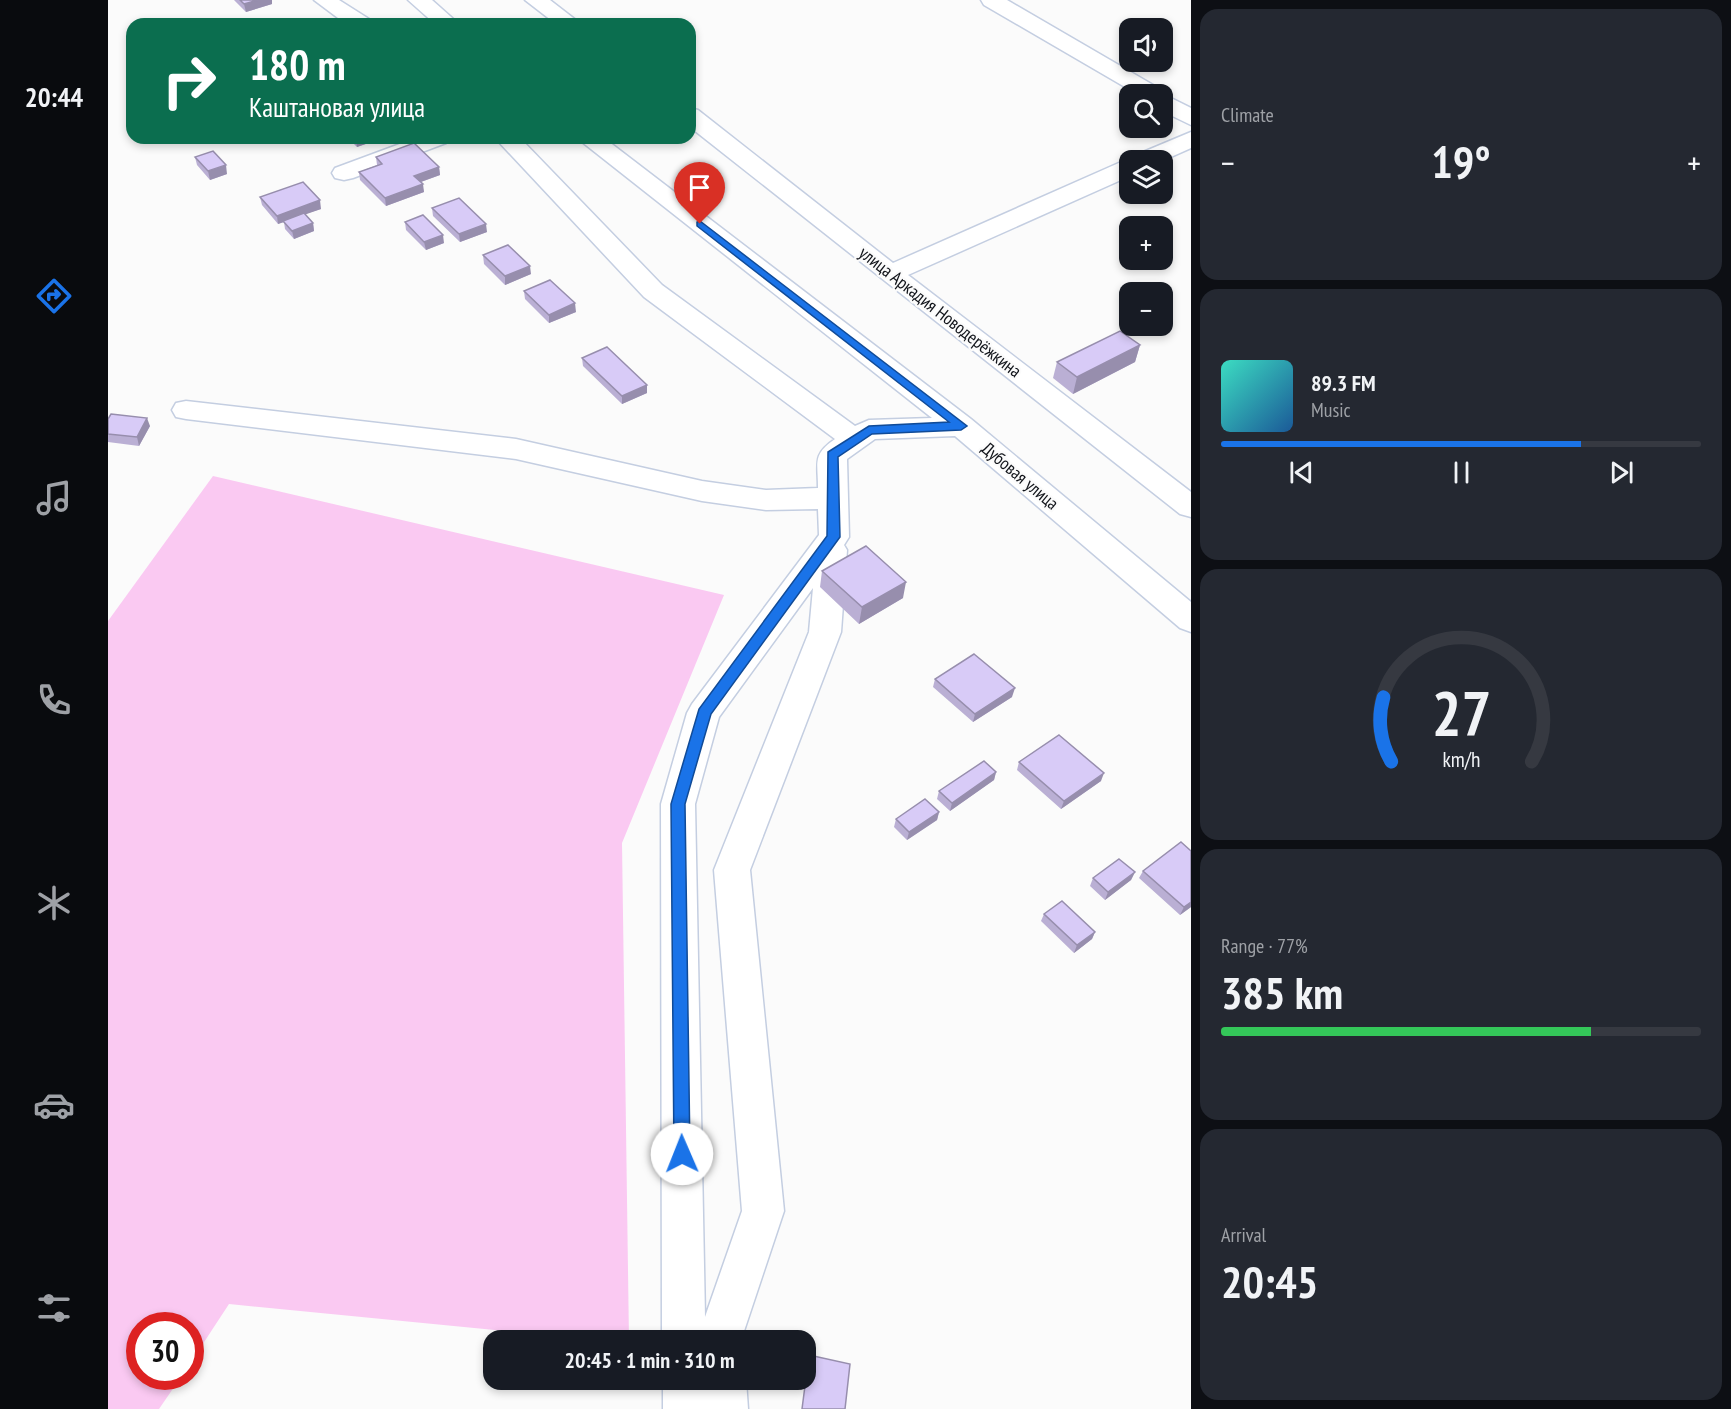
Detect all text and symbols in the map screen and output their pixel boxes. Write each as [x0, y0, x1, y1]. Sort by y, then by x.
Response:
map controls [1119, 18, 1173, 336]
button: sound [1119, 18, 1173, 72]
text: 180 m [249, 37, 346, 92]
icon: right [150, 42, 228, 120]
text: 20:44 [25, 80, 83, 114]
button: search [1119, 84, 1173, 138]
text: Каштановая улица [249, 90, 425, 124]
text: Climate [1221, 102, 1274, 128]
text: 19° [1431, 132, 1491, 190]
text: − [1221, 141, 1235, 184]
text: + [1687, 141, 1701, 184]
button: layers [1119, 150, 1173, 204]
pin [674, 162, 725, 224]
icon: arrive [683, 171, 716, 204]
button: + [1119, 216, 1173, 270]
street label: улица Аркадия Новодерёжкина [854, 241, 1026, 382]
icon: directions [33, 275, 75, 317]
button: − [1119, 282, 1173, 336]
text: 89.3 FM [1311, 369, 1376, 397]
text: Music [1311, 397, 1351, 423]
street label: Дубовая улица [977, 437, 1064, 515]
icon: previous [1285, 456, 1318, 489]
icon: pause [1445, 456, 1478, 489]
icon: next [1605, 456, 1638, 489]
icon: music [33, 477, 75, 519]
text: 27 [1431, 672, 1491, 753]
icon: phone [33, 679, 75, 721]
text: km/h [1442, 745, 1480, 773]
icon: climate [33, 882, 75, 924]
text: Range · 77% [1221, 933, 1308, 959]
text: 385 km [1221, 963, 1343, 1021]
icon: car [33, 1084, 75, 1126]
position arrow [650, 1122, 714, 1186]
text: Arrival [1221, 1222, 1266, 1248]
text: 20:45 [1221, 1252, 1318, 1310]
icon: filters [33, 1287, 75, 1329]
speed limit sign: 30 [126, 1312, 204, 1390]
text: 20:45 · 1 min · 310 m [564, 1346, 735, 1374]

